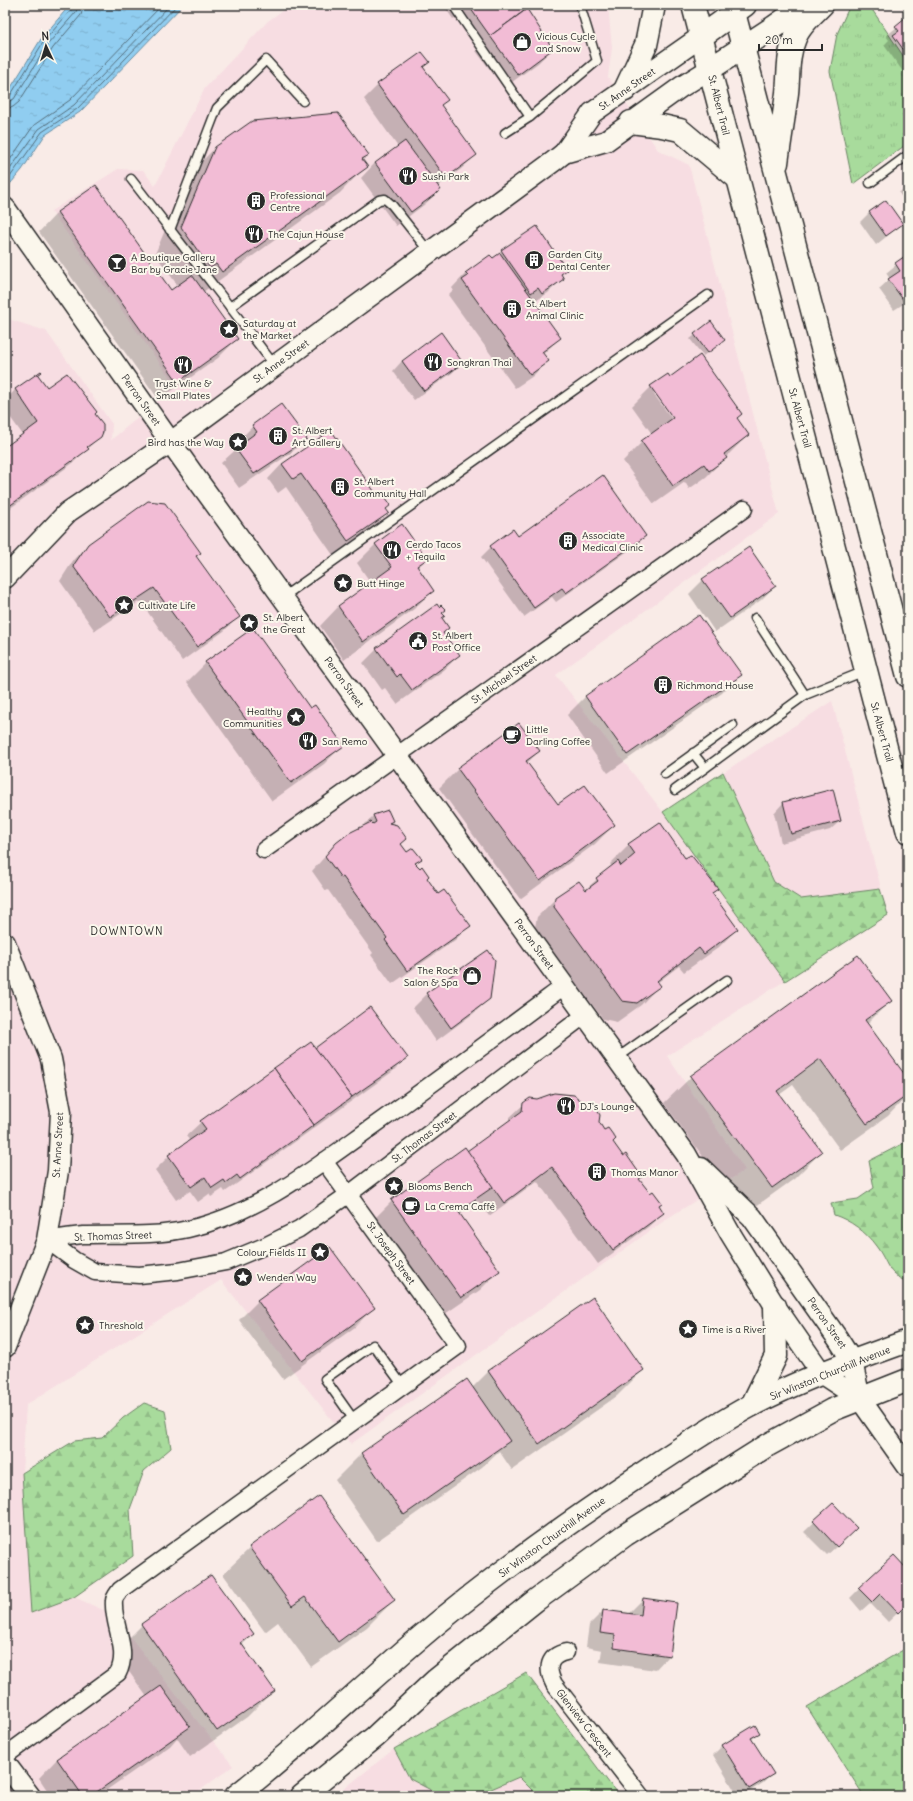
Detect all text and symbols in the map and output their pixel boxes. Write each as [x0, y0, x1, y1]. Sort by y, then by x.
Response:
north arrow [26, 26, 66, 66]
scale bar [759, 26, 822, 52]
text: N [41, 29, 50, 43]
place label: Vicious Cycle and Snow [536, 30, 595, 55]
shop icon: Vicious Cycle and Snow [511, 31, 533, 53]
text: 20 m [765, 32, 793, 47]
street label: St. Anne Street [596, 64, 658, 113]
street label: St. Albert Trail [705, 74, 733, 136]
restaurant icon: Sushi Park [397, 165, 419, 187]
place label: Sushi Park [422, 170, 469, 183]
place label: Professional Centre [270, 189, 325, 214]
building icon: Professional Centre [245, 190, 267, 212]
restaurant icon: The Cajun House [243, 223, 265, 245]
place label: The Cajun House [268, 228, 344, 241]
place label: Garden City Dental Center [548, 248, 610, 273]
building icon: Garden City Dental Center [523, 249, 545, 271]
place label: A Boutique Gallery Bar by Gracie Jane [131, 251, 217, 276]
bar icon: A Boutique Gallery Bar by Gracie Jane [106, 252, 128, 274]
place label: St. Albert Animal Clinic [526, 297, 584, 322]
building icon: St. Albert Animal Clinic [501, 298, 523, 320]
place label: Saturday at the Market [243, 317, 297, 342]
place icon: Saturday at the Market [218, 318, 240, 340]
street label: St. Anne Street [251, 336, 312, 386]
restaurant icon: Songkran Thai [422, 351, 444, 373]
restaurant icon: Tryst Wine & Small Plates [172, 354, 194, 376]
place label: Songkran Thai [447, 356, 511, 369]
street label: Perron Street [119, 372, 164, 429]
place label: Tryst Wine & Small Plates [154, 377, 212, 402]
street label: St. Albert Trail [786, 387, 814, 449]
place label: St. Albert Art Gallery [292, 424, 341, 449]
building icon: St. Albert Art Gallery [267, 425, 289, 447]
place icon: Bird has the Way [227, 431, 249, 453]
place label: Bird has the Way [148, 436, 224, 449]
place label: St. Albert Community Hall [354, 475, 426, 500]
building icon: St. Albert Community Hall [329, 476, 351, 498]
place label: Associate Medical Clinic [582, 529, 643, 554]
building icon: Associate Medical Clinic [557, 530, 579, 552]
place label: Cerdo Tacos + Tequila [406, 538, 461, 563]
restaurant icon: Cerdo Tacos + Tequila [381, 539, 403, 561]
place icon: Butt Hinge [332, 572, 354, 594]
place label: Butt Hinge [357, 577, 405, 590]
place icon: Cultivate Life [113, 594, 135, 616]
place label: Cultivate Life [138, 599, 196, 612]
place label: St. Albert the Great [263, 611, 306, 636]
place icon: St. Albert the Great [238, 612, 260, 634]
place label: St. Albert Post Office [432, 629, 481, 654]
public building icon: St. Albert Post Office [407, 630, 429, 652]
street label: St. Michael Street [469, 651, 540, 706]
street label: Perron Street [321, 654, 367, 710]
building icon: Richmond House [652, 674, 674, 696]
place label: Richmond House [677, 679, 753, 692]
street label: St. Albert Trail [868, 701, 896, 763]
place label: Healthy Communities [223, 705, 282, 730]
place icon: Healthy Communities [285, 706, 307, 728]
place label: Little Darling Coffee [526, 723, 590, 748]
cafe icon: Little Darling Coffee [501, 724, 523, 746]
restaurant icon: San Remo [297, 730, 319, 752]
place label: San Remo [322, 735, 368, 748]
street label: Perron Street [511, 916, 557, 972]
district label: DOWNTOWN [90, 924, 164, 938]
place label: The Rock Salon & Spa [404, 964, 458, 989]
shop icon: The Rock Salon & Spa [461, 965, 483, 987]
restaurant icon: DJ's Lounge [555, 1095, 577, 1117]
place label: DJ's Lounge [580, 1100, 634, 1113]
street label: St. Thomas Street [389, 1108, 460, 1166]
street label: St. Anne Street [50, 1111, 66, 1178]
building icon: Thomas Manor [586, 1161, 608, 1183]
place label: Thomas Manor [611, 1166, 678, 1179]
place icon: Blooms Bench [383, 1175, 405, 1197]
place label: Blooms Bench [408, 1180, 473, 1193]
cafe icon: La Crema Caffé [400, 1195, 422, 1217]
place label: La Crema Caffé [425, 1200, 495, 1213]
street label: St. Joseph Street [364, 1219, 418, 1287]
street label: St. Thomas Street [74, 1228, 153, 1244]
place icon: Colour Fields II [309, 1241, 331, 1263]
place label: Colour Fields II [237, 1246, 306, 1259]
place icon: Wenden Way [232, 1266, 254, 1288]
place label: Wenden Way [257, 1271, 316, 1284]
street label: Perron Street [805, 1295, 850, 1352]
place icon: Threshold [74, 1314, 96, 1336]
place icon: Time is a River [677, 1318, 699, 1340]
place label: Threshold [99, 1319, 143, 1332]
place label: Time is a River [702, 1323, 766, 1336]
street label: Sir Winston Churchill Avenue [768, 1343, 892, 1403]
street label: Sir Winston Churchill Avenue [496, 1494, 608, 1580]
street label: Glenview Crescent [553, 1686, 615, 1760]

